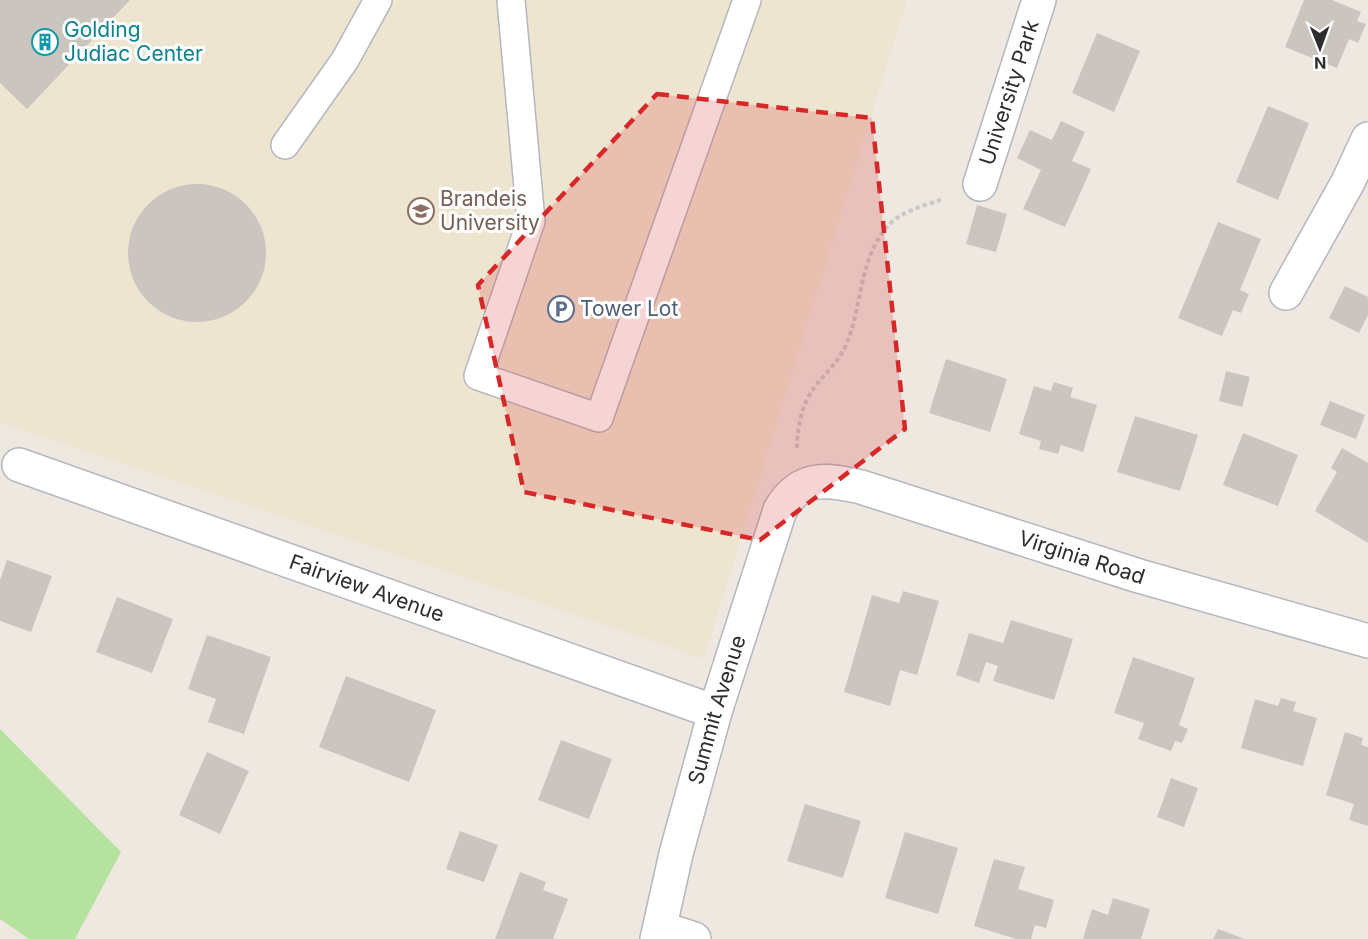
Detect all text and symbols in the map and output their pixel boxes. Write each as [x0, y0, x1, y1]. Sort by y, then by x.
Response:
street label: University Park [974, 16, 1044, 168]
place label: Golding Judiac Center [64, 17, 203, 66]
north arrow [1290, 18, 1350, 78]
building icon: Golding Judiac Center [30, 27, 60, 57]
text: N [1314, 53, 1327, 73]
place label: Brandeis University [440, 186, 540, 235]
school or university icon: Brandeis University [406, 196, 436, 226]
parking icon: Tower Lot [546, 294, 576, 324]
place label: Tower Lot [580, 296, 678, 321]
street label: Virginia Road [1016, 525, 1148, 589]
street label: Fairview Avenue [286, 549, 448, 627]
street label: Summit Avenue [683, 632, 751, 787]

